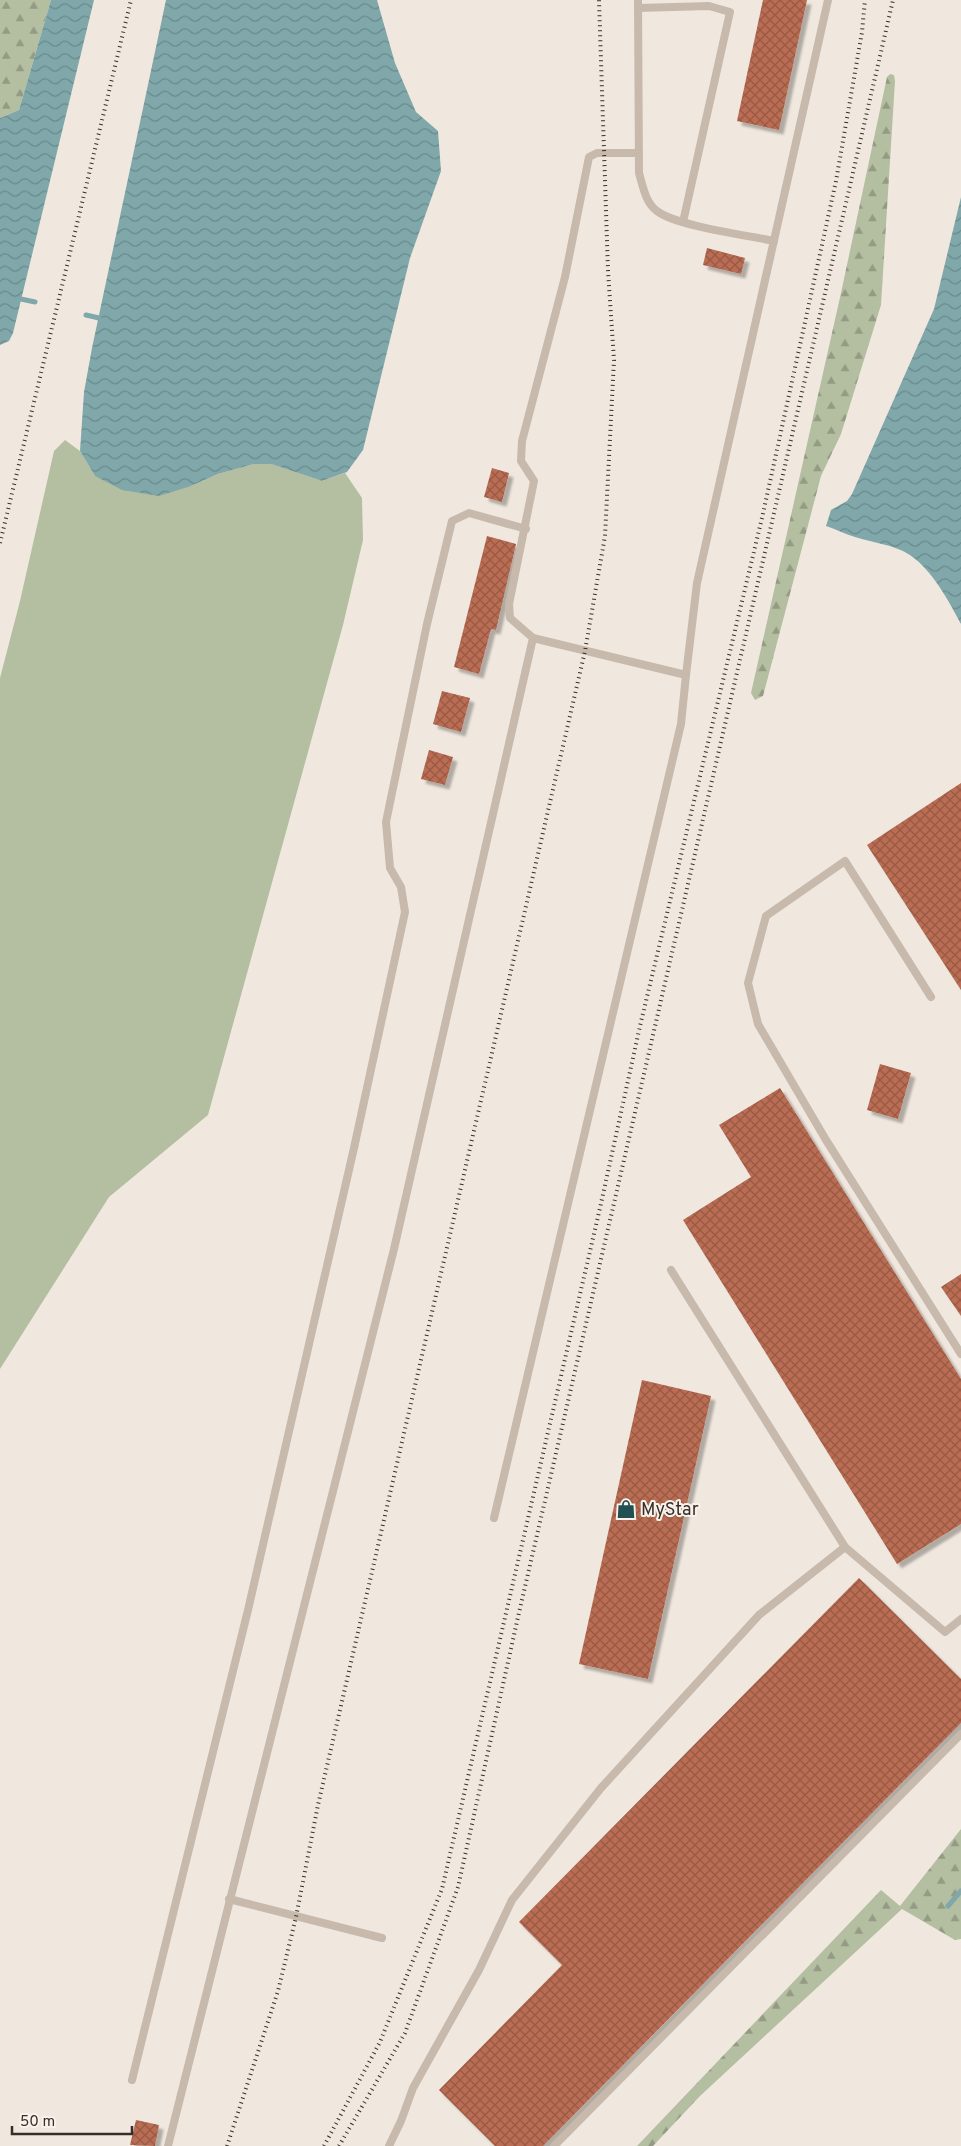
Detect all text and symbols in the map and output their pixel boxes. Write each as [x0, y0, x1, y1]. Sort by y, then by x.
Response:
shop icon: MyStar [615, 1498, 637, 1520]
place label: MyStar [641, 1499, 699, 1522]
scale bar [12, 2104, 132, 2136]
text: 50 m [20, 2113, 55, 2132]

